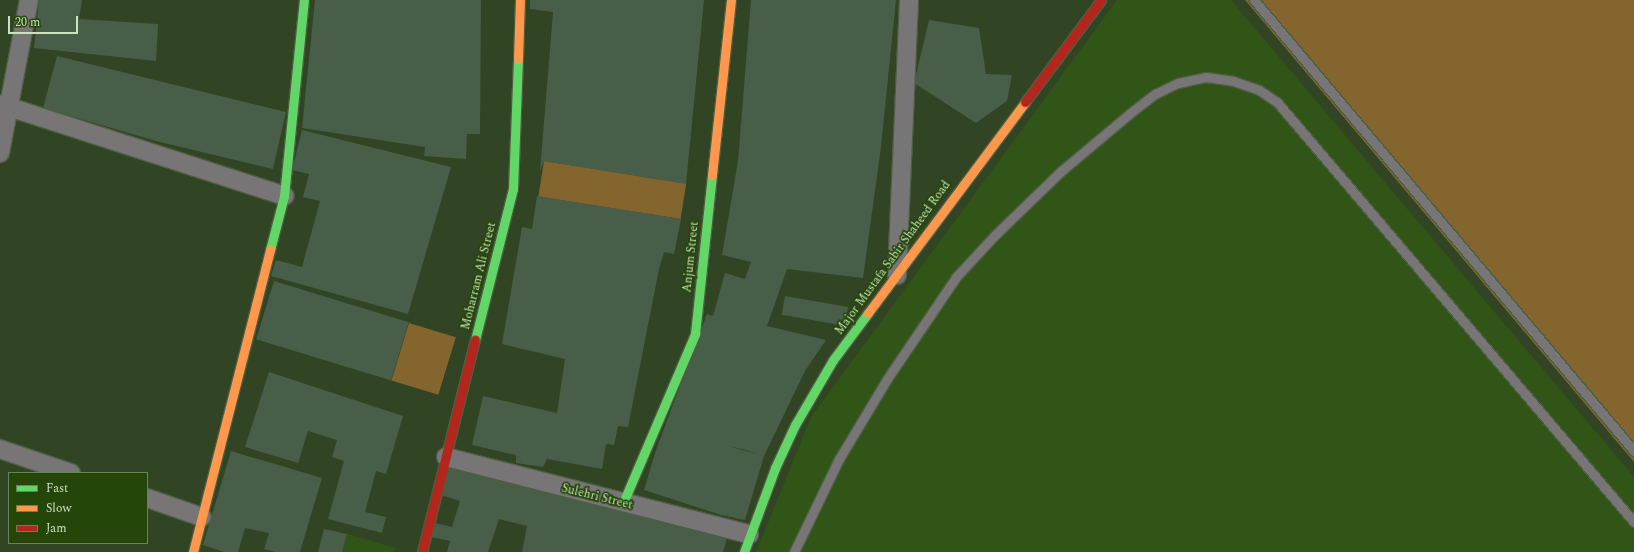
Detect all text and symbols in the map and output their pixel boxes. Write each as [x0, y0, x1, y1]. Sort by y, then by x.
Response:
scale bar [10, 8, 80, 34]
text: 20 m [15, 13, 40, 32]
street label: Major Mustafa Sabir Shaheed Road [832, 178, 954, 338]
street label: Moharram Ali Street [459, 221, 499, 331]
street label: Anjum Street [680, 221, 702, 293]
legend [8, 472, 148, 544]
text: Fast [46, 479, 68, 498]
street label: Sulehri Street [560, 481, 634, 513]
text: Slow [46, 499, 71, 518]
text: Jam [46, 519, 67, 538]

